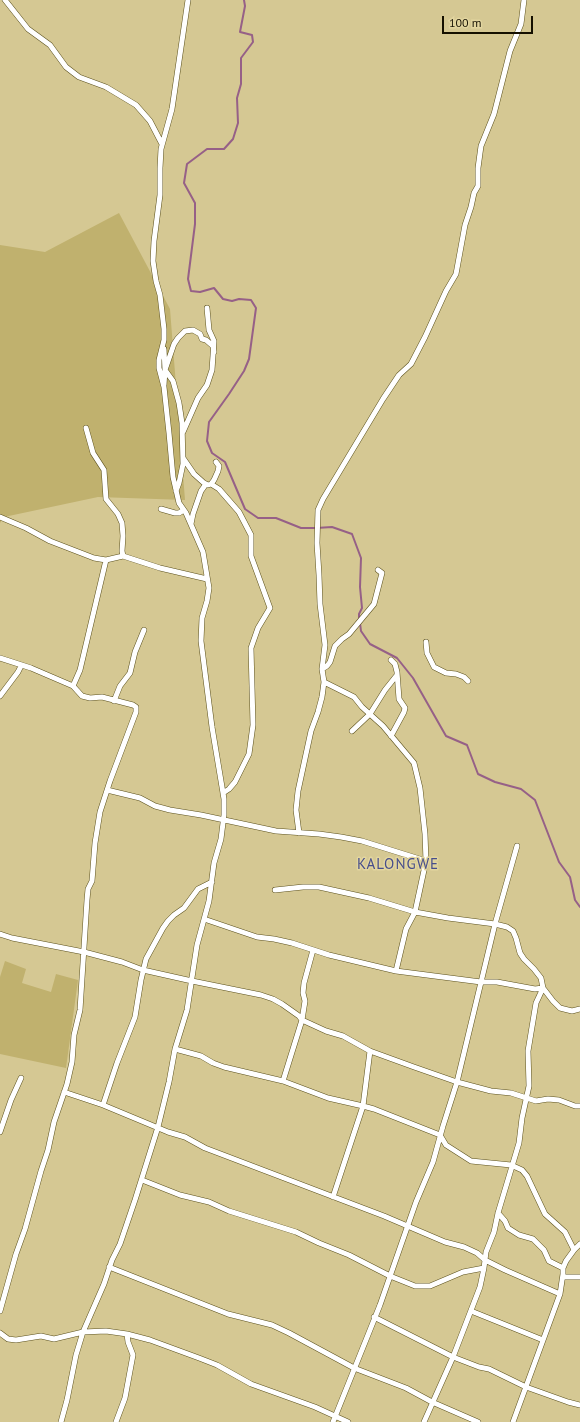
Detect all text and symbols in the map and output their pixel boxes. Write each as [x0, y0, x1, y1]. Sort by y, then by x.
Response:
scale bar [444, 8, 535, 34]
text: 100 m [449, 15, 482, 30]
district label: KALONGWE [357, 856, 439, 874]

